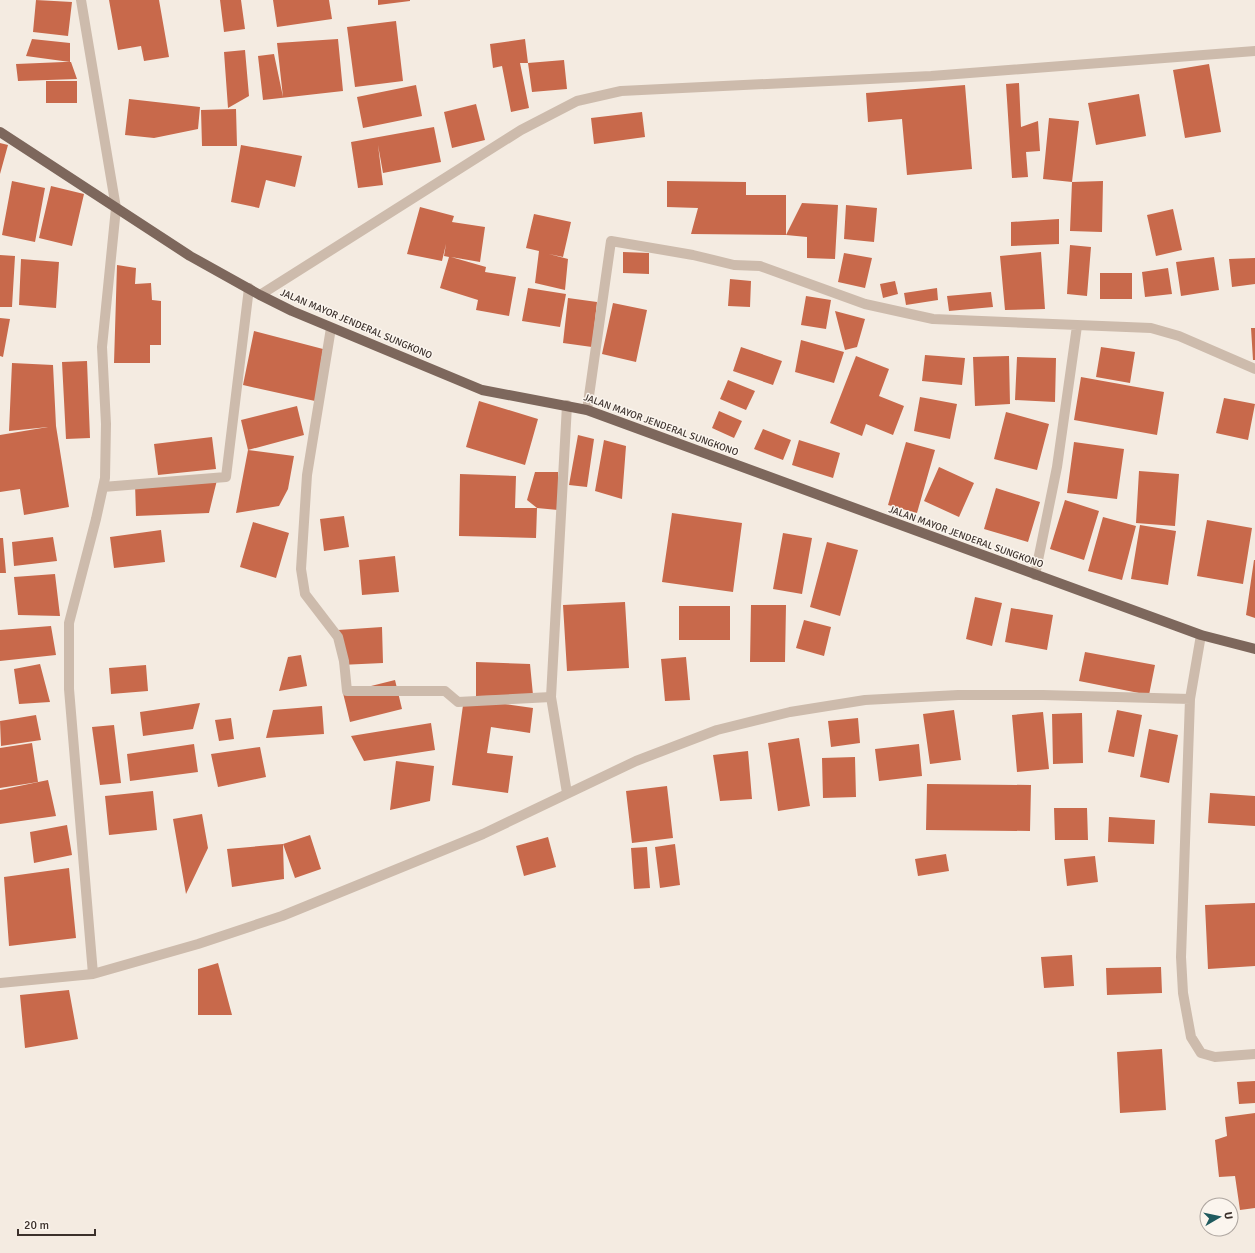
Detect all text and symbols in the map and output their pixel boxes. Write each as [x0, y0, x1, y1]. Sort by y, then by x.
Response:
street label: JALAN MAYOR JENDERAL SUNGKONO [278, 286, 434, 362]
street label: JALAN MAYOR JENDERAL SUNGKONO [582, 391, 740, 459]
street label: JALAN MAYOR JENDERAL SUNGKONO [887, 503, 1045, 571]
north arrow [1199, 1197, 1239, 1237]
scale bar [18, 1211, 95, 1237]
text: U [1221, 1211, 1235, 1220]
text: 20 m [24, 1218, 49, 1233]

